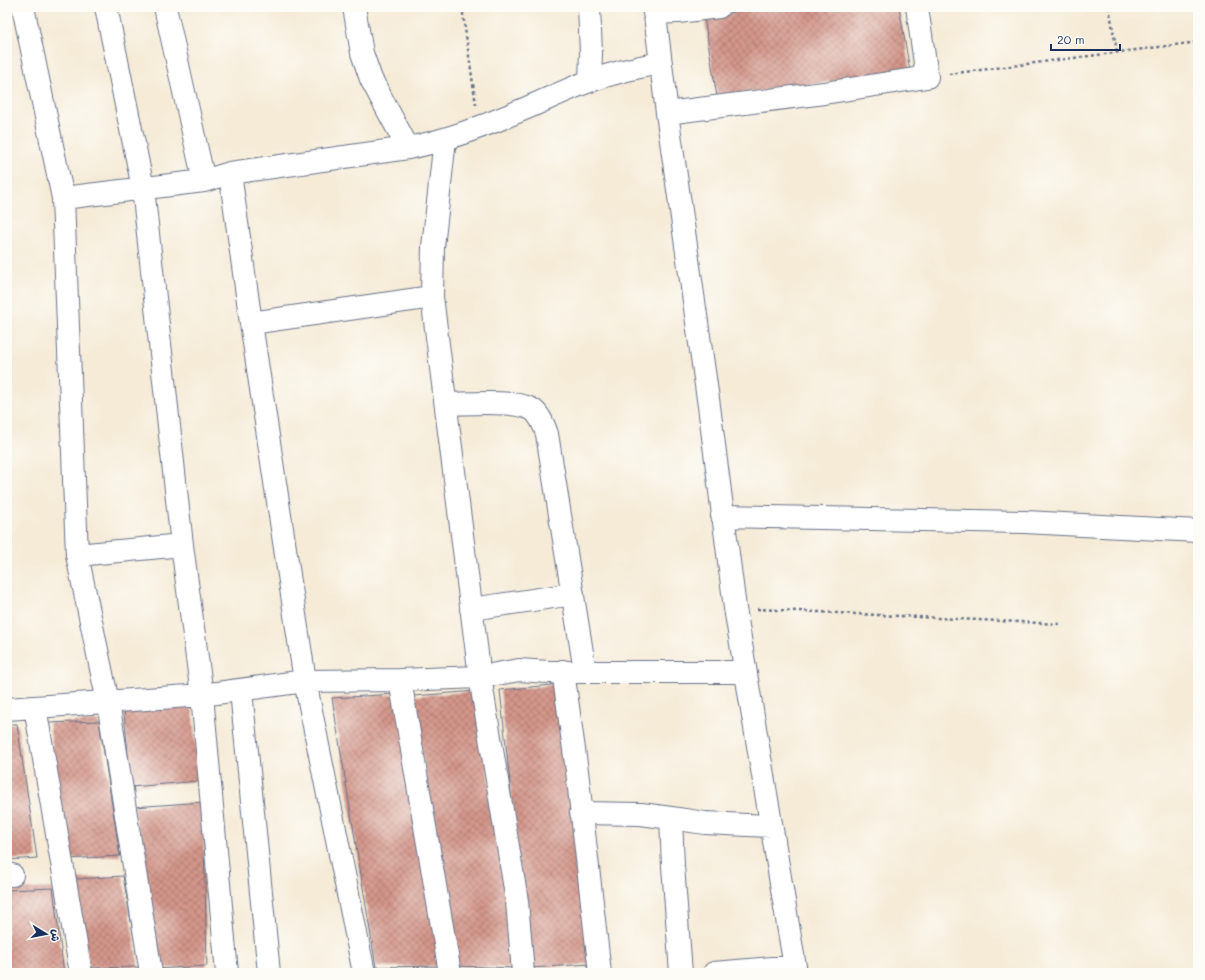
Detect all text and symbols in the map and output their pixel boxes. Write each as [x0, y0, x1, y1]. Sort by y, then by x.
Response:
scale bar [1051, 26, 1120, 52]
text: 20 m [1057, 31, 1085, 47]
north arrow [26, 914, 66, 954]
text: ش [48, 929, 65, 943]

